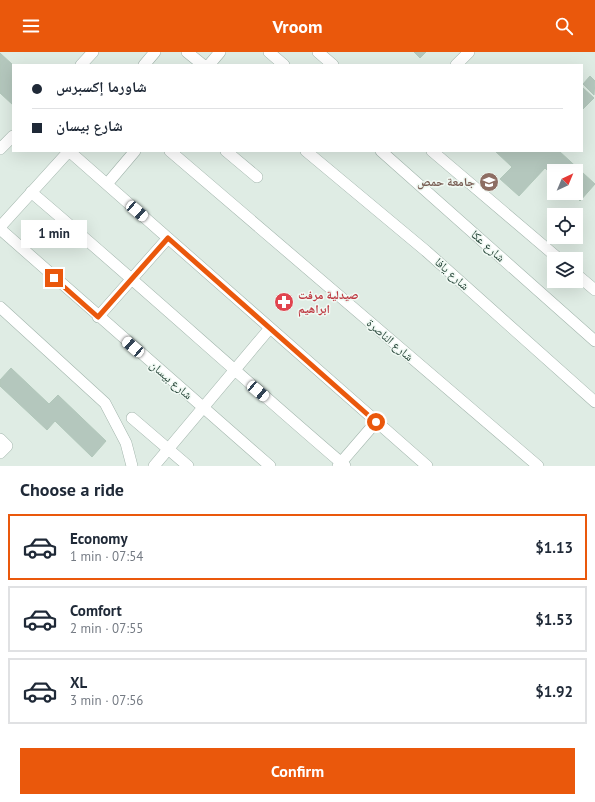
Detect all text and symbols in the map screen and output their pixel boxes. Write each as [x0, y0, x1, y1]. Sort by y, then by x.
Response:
icon: menu [20, 15, 42, 37]
text: Vroom [273, 15, 322, 38]
icon: search [553, 15, 575, 37]
text: شاورما إكسبرس [56, 77, 147, 96]
text: شارع بيسان [56, 116, 123, 135]
north arrow [547, 164, 583, 200]
map controls [547, 164, 583, 288]
school or university icon: جامعة حمص [478, 171, 500, 193]
place label: جامعة حمص [417, 174, 475, 190]
car [124, 199, 150, 223]
button: locate [547, 208, 583, 244]
callout: 1 min [21, 220, 87, 248]
text: 1 min [38, 225, 70, 242]
street label: شارع عكا [468, 226, 509, 266]
button: layers [547, 252, 583, 288]
street label: شارع يافا [431, 254, 473, 294]
route end [45, 269, 63, 287]
place label: صيدلية مرفت ابراهيم [298, 287, 359, 317]
pharmacy icon: صيدلية مرفت ابراهيم [273, 291, 295, 313]
street label: شارع الناصرة [363, 315, 417, 365]
car [120, 335, 146, 359]
street label: شارع بيسان [146, 357, 196, 403]
car [245, 379, 271, 403]
route start [367, 413, 385, 431]
text: Choose a ride [20, 478, 124, 501]
icon: car [22, 529, 58, 565]
text: Economy [70, 529, 128, 548]
text: $1.13 [535, 538, 573, 557]
text: 1 min · 07:54 [70, 548, 143, 565]
icon: car [22, 601, 58, 637]
text: Comfort [70, 601, 122, 620]
text: $1.53 [535, 610, 573, 629]
text: 2 min · 07:55 [70, 620, 143, 637]
icon: car [22, 673, 58, 709]
text: XL [70, 673, 87, 692]
text: $1.92 [535, 682, 573, 701]
text: 3 min · 07:56 [70, 692, 143, 709]
button: Confirm [20, 748, 575, 794]

